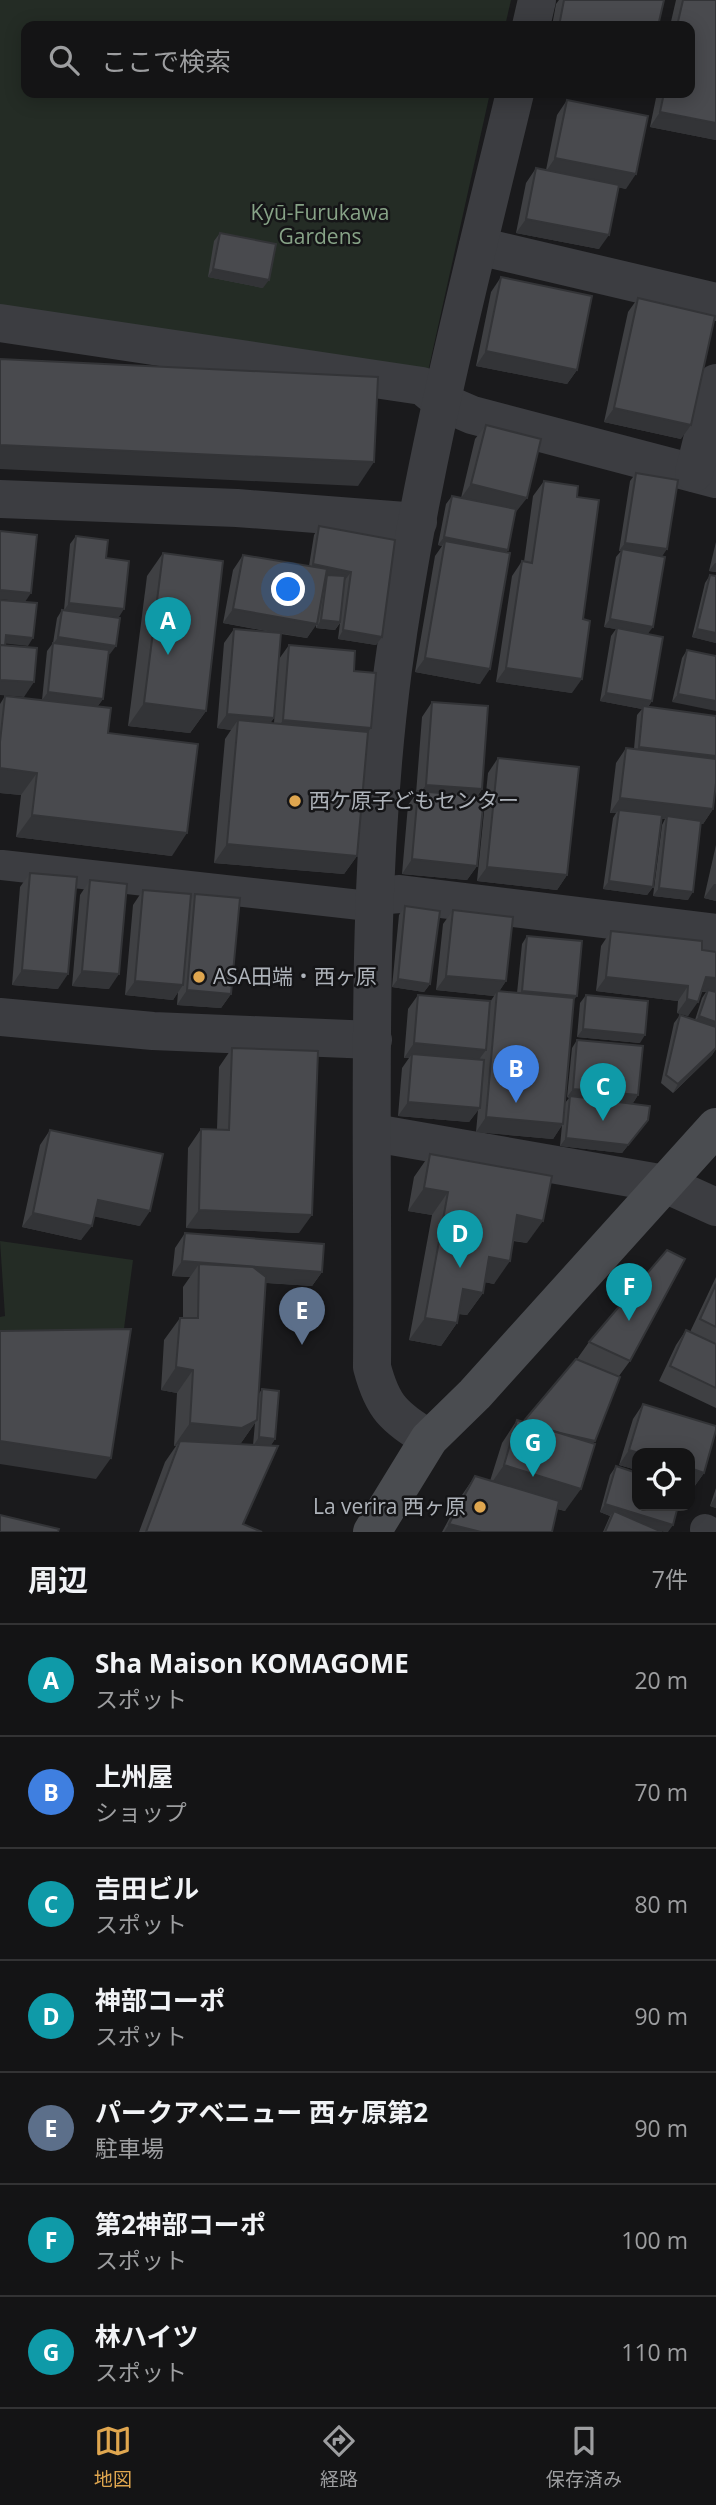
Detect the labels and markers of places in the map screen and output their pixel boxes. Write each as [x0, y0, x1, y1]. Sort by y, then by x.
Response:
pin: A [145, 597, 191, 655]
place label: 西ケ原子どもセンター [309, 786, 519, 814]
marker: 西ケ原子どもセンター [287, 793, 303, 809]
place label: ASA田端・西ヶ原 [213, 962, 377, 990]
marker: ASA田端・西ヶ原 [191, 969, 207, 985]
pin: B [493, 1045, 539, 1103]
pin: C [580, 1063, 626, 1121]
pin: D [437, 1210, 483, 1268]
pin: F [606, 1263, 652, 1321]
pin: E [279, 1287, 325, 1345]
pin: G [510, 1419, 556, 1477]
place label: La verira 西ヶ原 [313, 1492, 466, 1520]
marker: La verira 西ヶ原 [472, 1499, 488, 1515]

